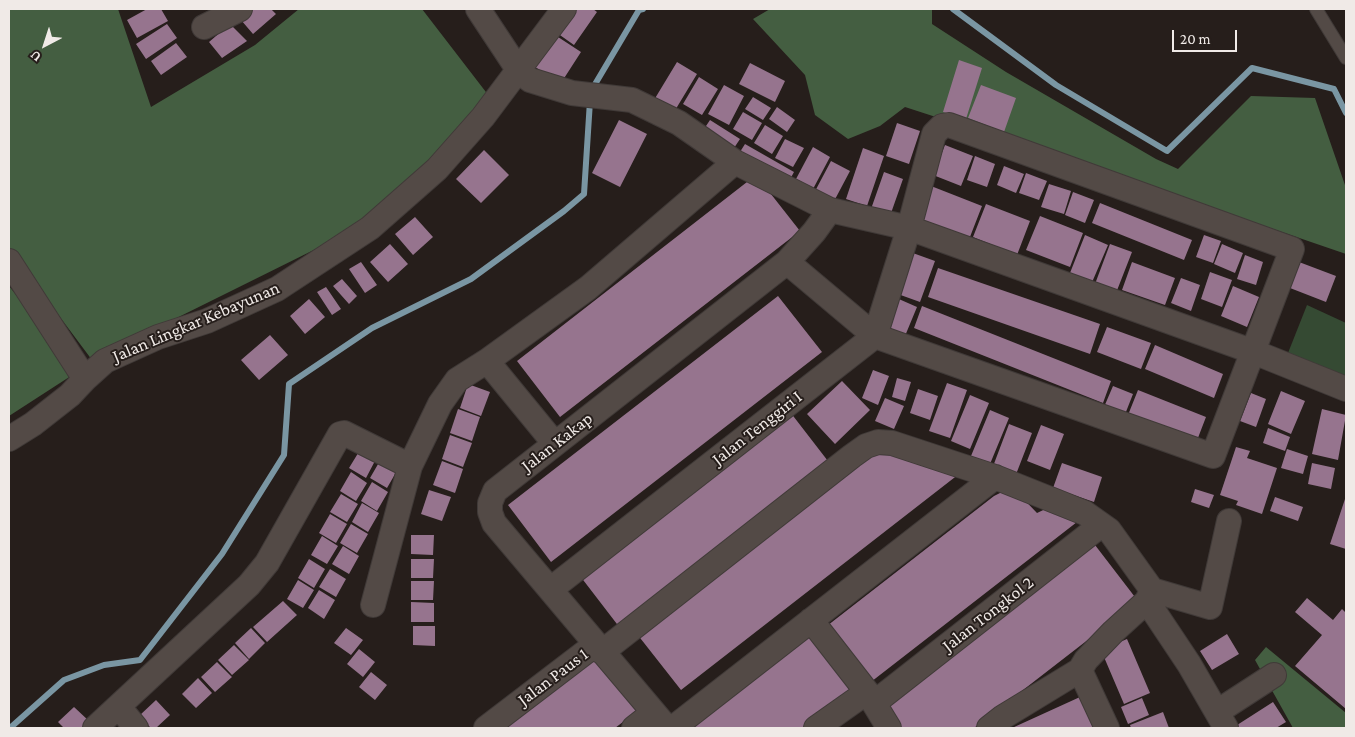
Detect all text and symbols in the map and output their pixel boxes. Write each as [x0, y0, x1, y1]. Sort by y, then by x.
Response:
north arrow [20, 20, 70, 70]
scale bar [1175, 20, 1240, 52]
text: 20 m [1180, 31, 1211, 47]
text: U [27, 47, 44, 66]
street label: Jalan Lingkar Kebayunan [109, 277, 283, 367]
street label: Jalan Tenggiri I [708, 386, 806, 470]
street label: Jalan Kakap [517, 407, 597, 477]
street label: Jalan Tongkol 2 [938, 572, 1038, 656]
street label: Jalan Paus 1 [513, 643, 593, 711]

